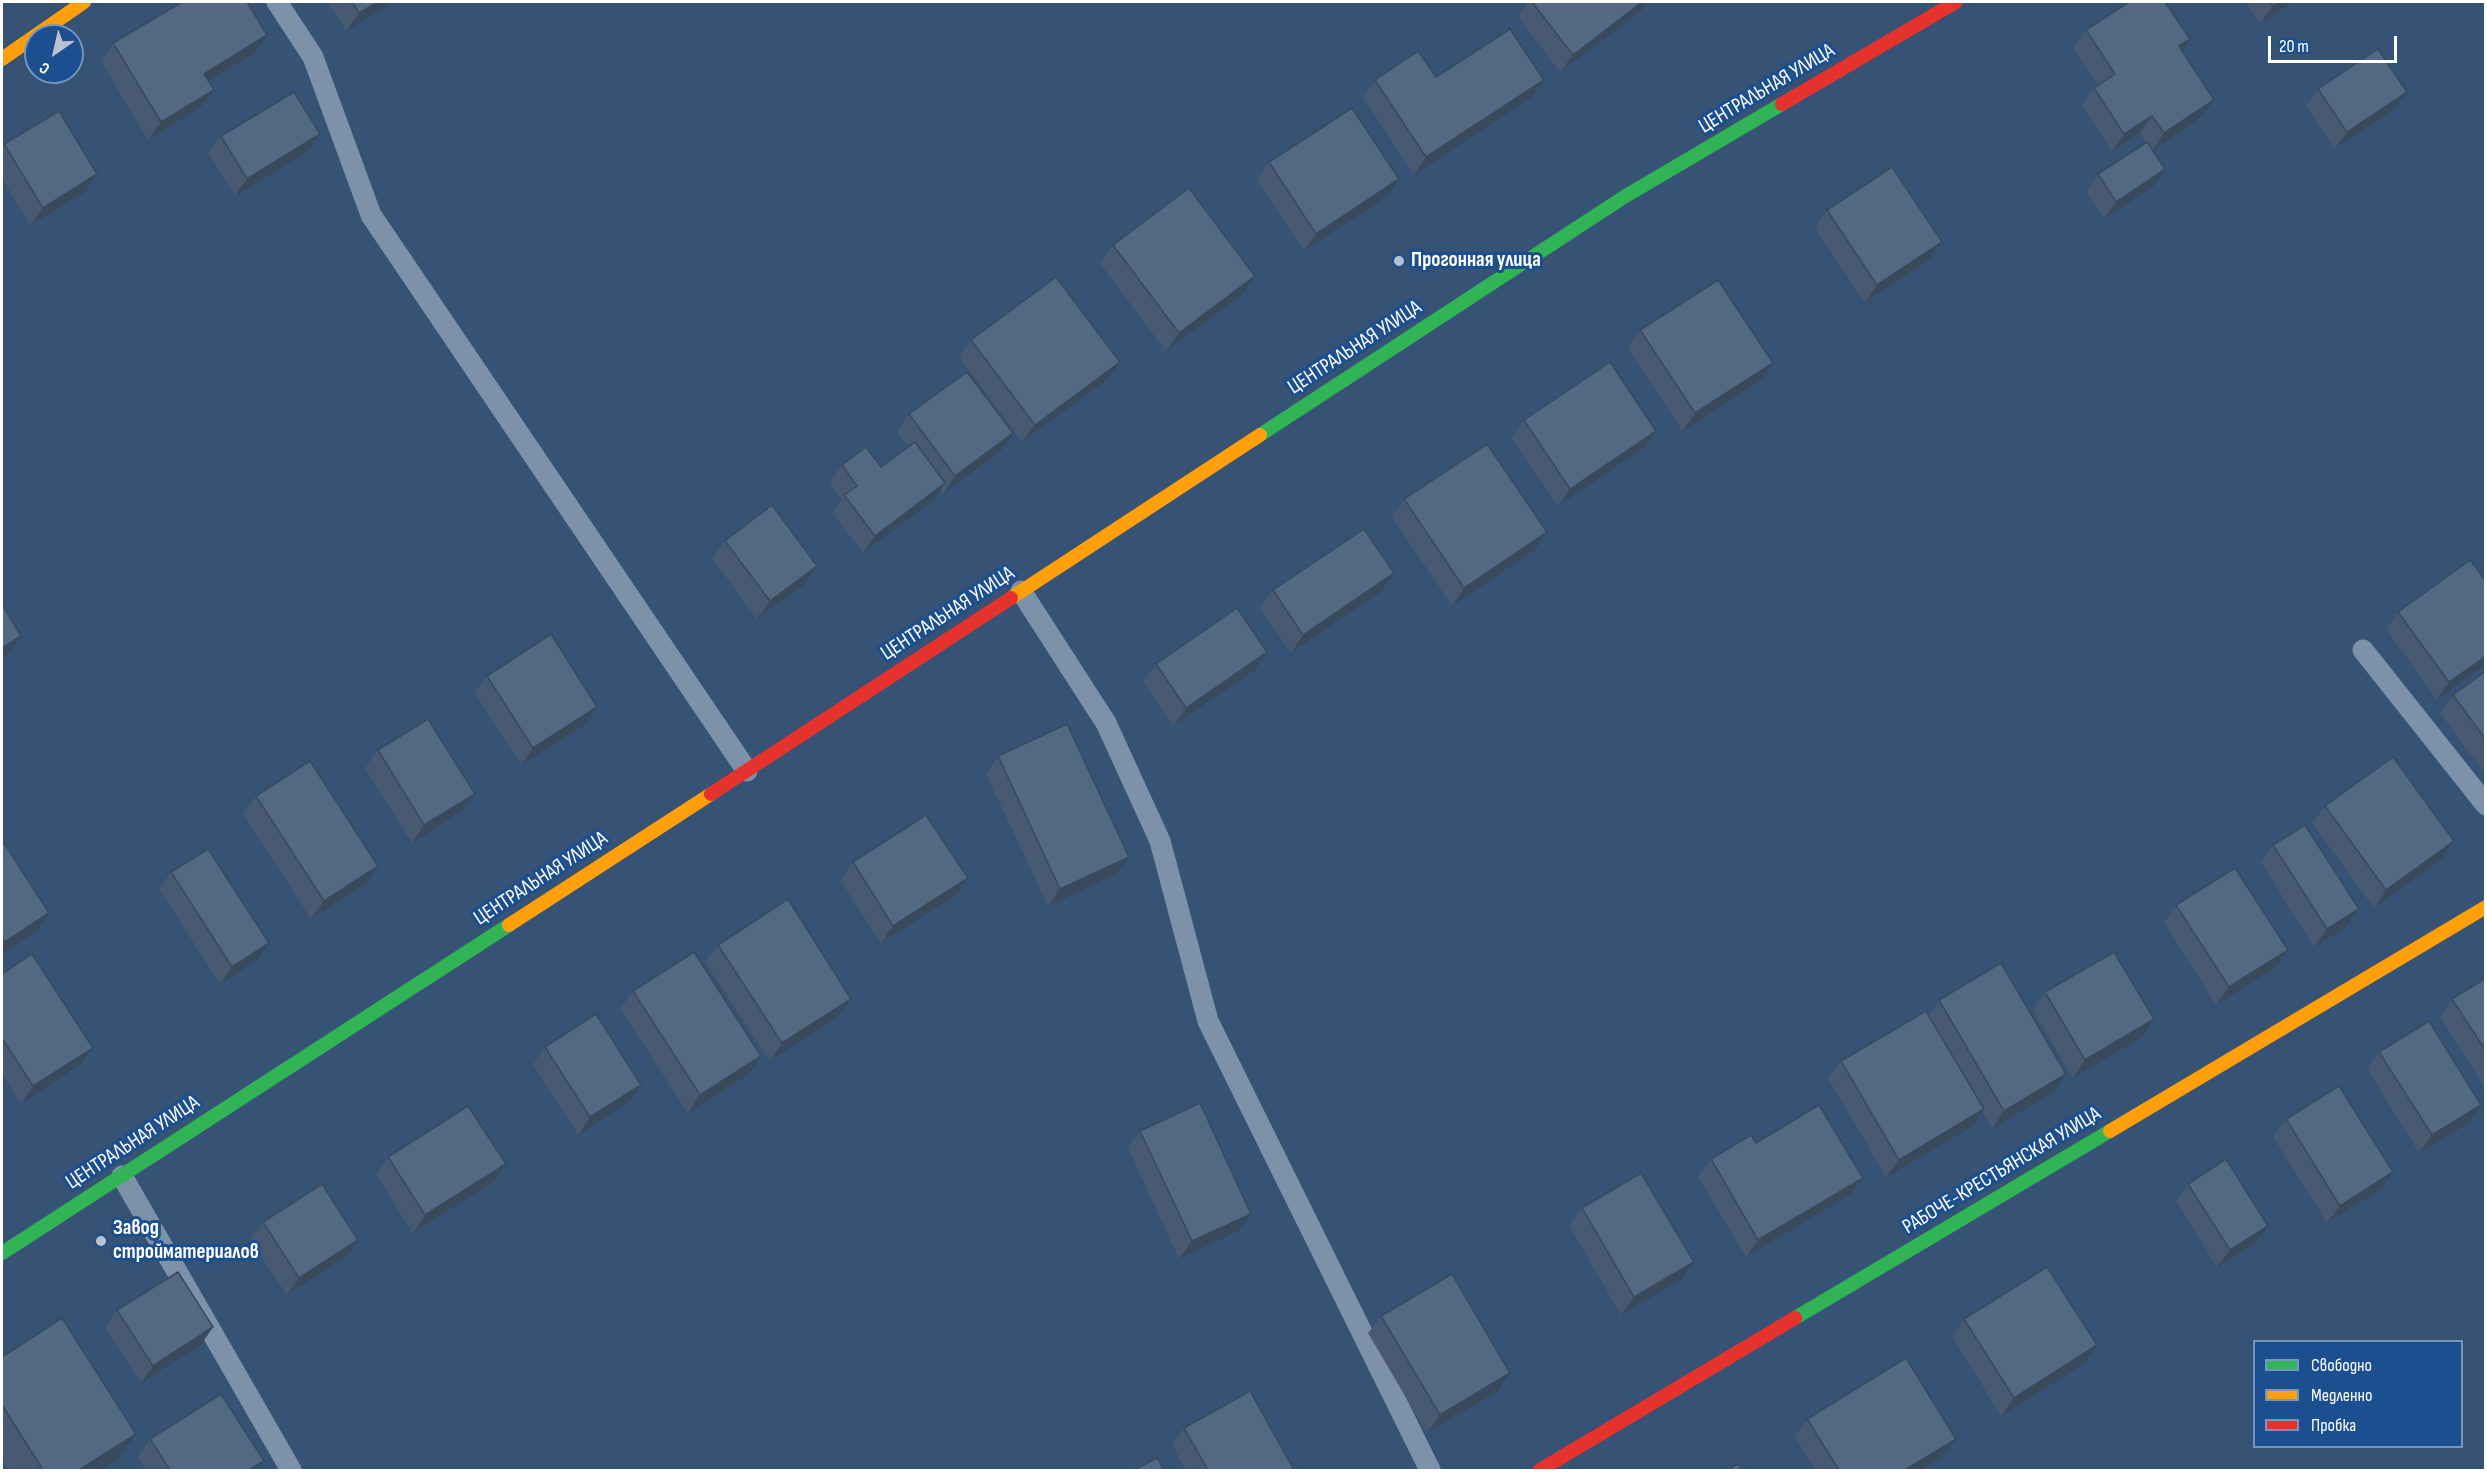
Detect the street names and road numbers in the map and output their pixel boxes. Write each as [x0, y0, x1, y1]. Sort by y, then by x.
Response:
street label: ЦЕНТРАЛЬНАЯ УЛИЦА [1695, 39, 1839, 139]
street label: ЦЕНТРАЛЬНАЯ УЛИЦА [1284, 296, 1426, 400]
street label: ЦЕНТРАЛЬНАЯ УЛИЦА [877, 562, 1019, 666]
street label: ЦЕНТРАЛЬНАЯ УЛИЦА [470, 827, 612, 931]
street label: ЦЕНТРАЛЬНАЯ УЛИЦА [62, 1091, 204, 1195]
street label: РАБОЧЕ-КРЕСТЬЯНСКАЯ УЛИЦА [1898, 1102, 2106, 1240]

